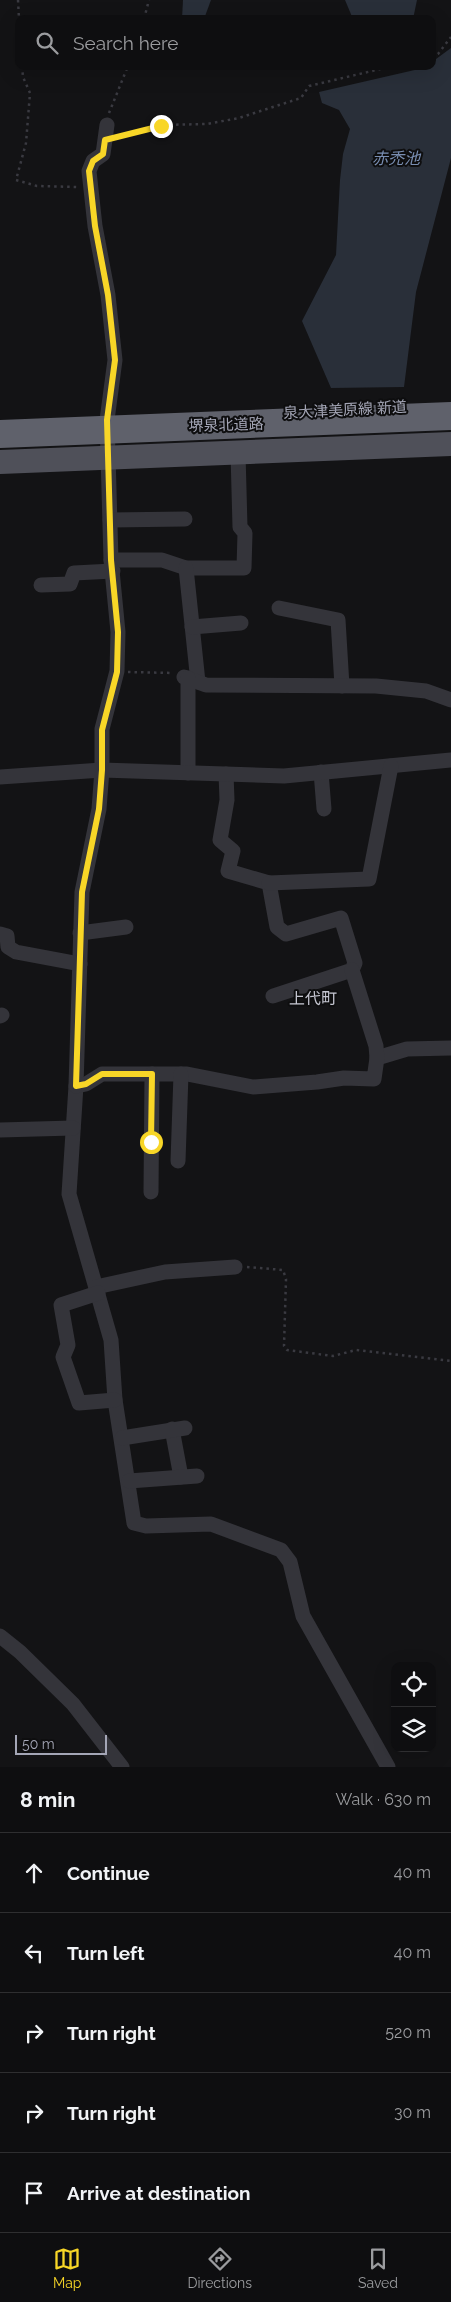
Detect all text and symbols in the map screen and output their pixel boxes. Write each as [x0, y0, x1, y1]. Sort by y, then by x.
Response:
search box [15, 15, 436, 70]
icon: search [33, 29, 61, 57]
text: Search here [73, 32, 179, 54]
route end [150, 115, 173, 138]
water label: 赤禿池 [372, 149, 422, 168]
street label: 泉大津美原線 新道 [283, 398, 407, 422]
street label: 堺泉北道路 [188, 415, 264, 435]
district label: 上代町 [289, 989, 337, 1008]
route start [140, 1131, 163, 1154]
map controls [391, 1662, 436, 1752]
button: locate [391, 1662, 436, 1707]
button: layers [391, 1707, 436, 1752]
scale bar [15, 1732, 108, 1755]
text: 50 m [22, 1736, 55, 1752]
text: 8 min [20, 1787, 75, 1812]
text: Walk · 630 m [336, 1790, 431, 1809]
icon: ahead [20, 1859, 48, 1887]
text: Continue [67, 1862, 150, 1884]
text: 40 m [394, 1863, 431, 1882]
icon: left [20, 1939, 48, 1967]
text: Turn left [67, 1942, 144, 1964]
text: 40 m [394, 1943, 431, 1962]
icon: right [20, 2019, 48, 2047]
text: Turn right [67, 2022, 156, 2044]
text: 520 m [385, 2023, 431, 2042]
icon: right [20, 2099, 48, 2127]
text: Turn right [67, 2102, 156, 2124]
text: 30 m [394, 2103, 431, 2122]
icon: arrive [20, 2179, 48, 2207]
text: Arrive at destination [67, 2182, 251, 2204]
tab: Map [53, 2245, 81, 2291]
tab: Directions [187, 2245, 252, 2291]
tab: Saved [358, 2245, 398, 2291]

